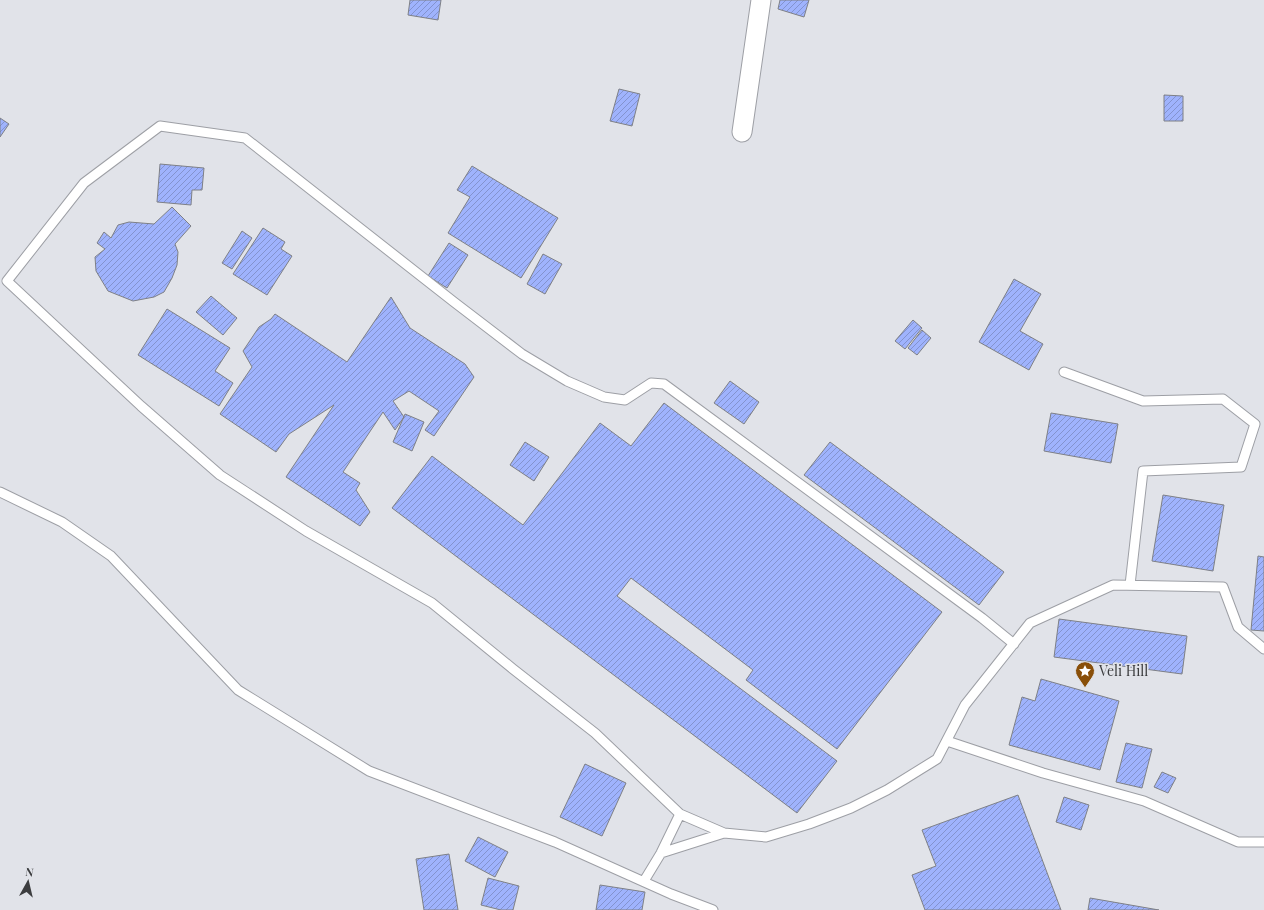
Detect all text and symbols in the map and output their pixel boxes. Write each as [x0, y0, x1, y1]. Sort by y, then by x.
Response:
place icon: Veli Hill [1074, 660, 1096, 688]
place label: Veli Hill [1098, 661, 1148, 680]
north arrow [8, 862, 48, 902]
text: N [24, 864, 34, 880]

